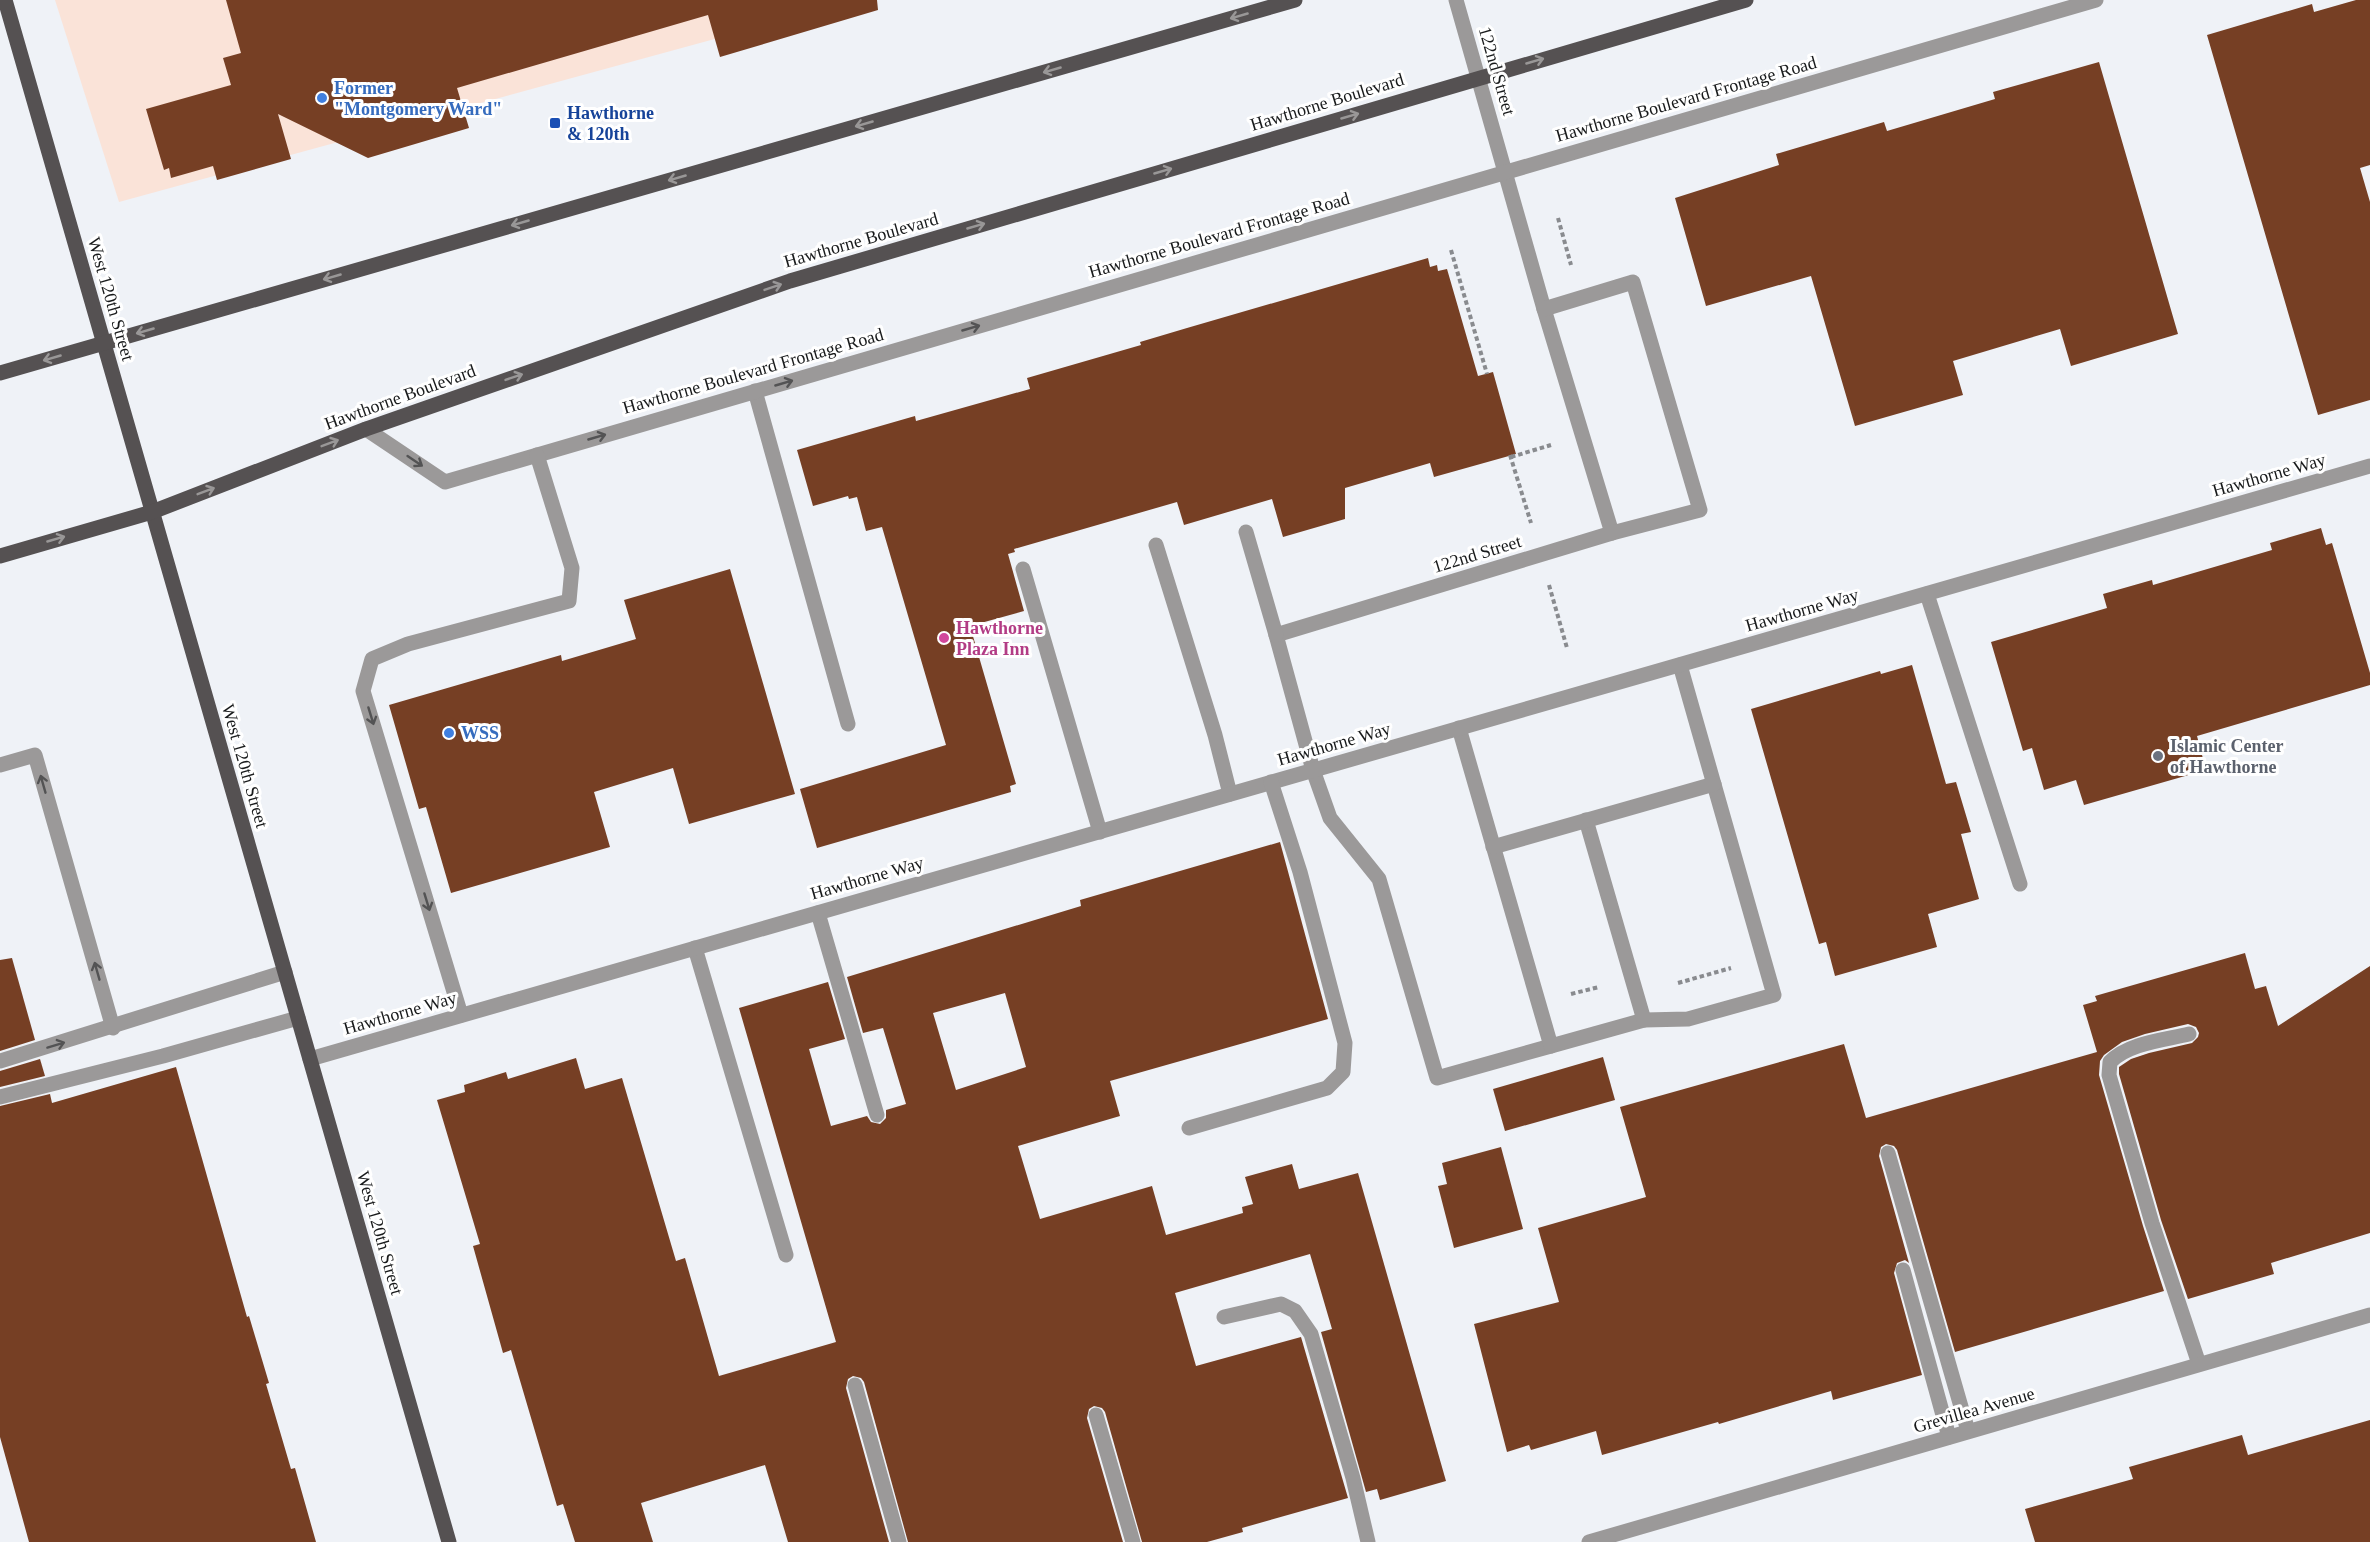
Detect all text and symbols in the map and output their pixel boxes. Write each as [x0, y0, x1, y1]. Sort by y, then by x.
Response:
one-way arrow [1230, 11, 1249, 22]
street label: 122nd Street [1475, 24, 1519, 118]
street label: Hawthorne Boulevard Frontage Road [1553, 52, 1819, 146]
one-way arrow [1525, 55, 1544, 66]
one-way arrow [1043, 65, 1062, 76]
street label: Hawthorne Boulevard [1248, 69, 1406, 135]
place label: Former "Montgomery Ward" [334, 78, 502, 119]
marker: Former "Montgomery Ward" [315, 91, 329, 105]
place label: Hawthorne & 120th [567, 103, 654, 144]
one-way arrow [1340, 110, 1359, 121]
marker: Hawthorne & 120th [548, 116, 562, 130]
one-way arrow [855, 119, 874, 130]
one-way arrow [1153, 165, 1172, 176]
one-way arrow [668, 173, 687, 184]
street label: Hawthorne Boulevard Frontage Road [1086, 188, 1352, 282]
street label: Hawthorne Boulevard [782, 208, 940, 272]
one-way arrow [511, 218, 530, 229]
one-way arrow [966, 220, 985, 231]
street label: West 120th Street [84, 235, 138, 363]
one-way arrow [323, 272, 342, 283]
one-way arrow [763, 280, 782, 291]
one-way arrow [961, 322, 980, 333]
street label: Hawthorne Boulevard Frontage Road [620, 324, 886, 418]
one-way arrow [136, 326, 155, 337]
one-way arrow [43, 353, 62, 364]
street label: Hawthorne Boulevard [322, 360, 478, 434]
one-way arrow [504, 371, 522, 382]
one-way arrow [774, 377, 793, 388]
one-way arrow [587, 431, 606, 442]
one-way arrow [320, 437, 339, 448]
street label: Hawthorne Way [2210, 449, 2328, 501]
one-way arrow [406, 455, 423, 468]
one-way arrow [197, 485, 215, 496]
street label: 122nd Street [1430, 531, 1524, 577]
one-way arrow [46, 533, 65, 545]
street label: Hawthorne Way [1743, 584, 1861, 636]
place label: Hawthorne Plaza Inn [956, 618, 1043, 659]
marker: Hawthorne Plaza Inn [937, 631, 951, 645]
street label: West 120th Street [218, 702, 272, 830]
one-way arrow [366, 706, 377, 725]
street label: Hawthorne Way [1275, 718, 1393, 770]
place label: WSS [461, 723, 499, 743]
marker: WSS [442, 726, 456, 740]
place label: Islamic Center of Hawthorne [2170, 736, 2283, 777]
marker: Islamic Center of Hawthorne [2151, 749, 2165, 763]
one-way arrow [37, 775, 48, 794]
street label: Hawthorne Way [808, 852, 926, 904]
one-way arrow [422, 892, 433, 911]
one-way arrow [90, 962, 102, 981]
street label: Hawthorne Way [341, 987, 459, 1039]
one-way arrow [46, 1039, 65, 1050]
street label: West 120th Street [353, 1169, 407, 1297]
street label: Grevillea Avenue [1911, 1383, 2037, 1437]

